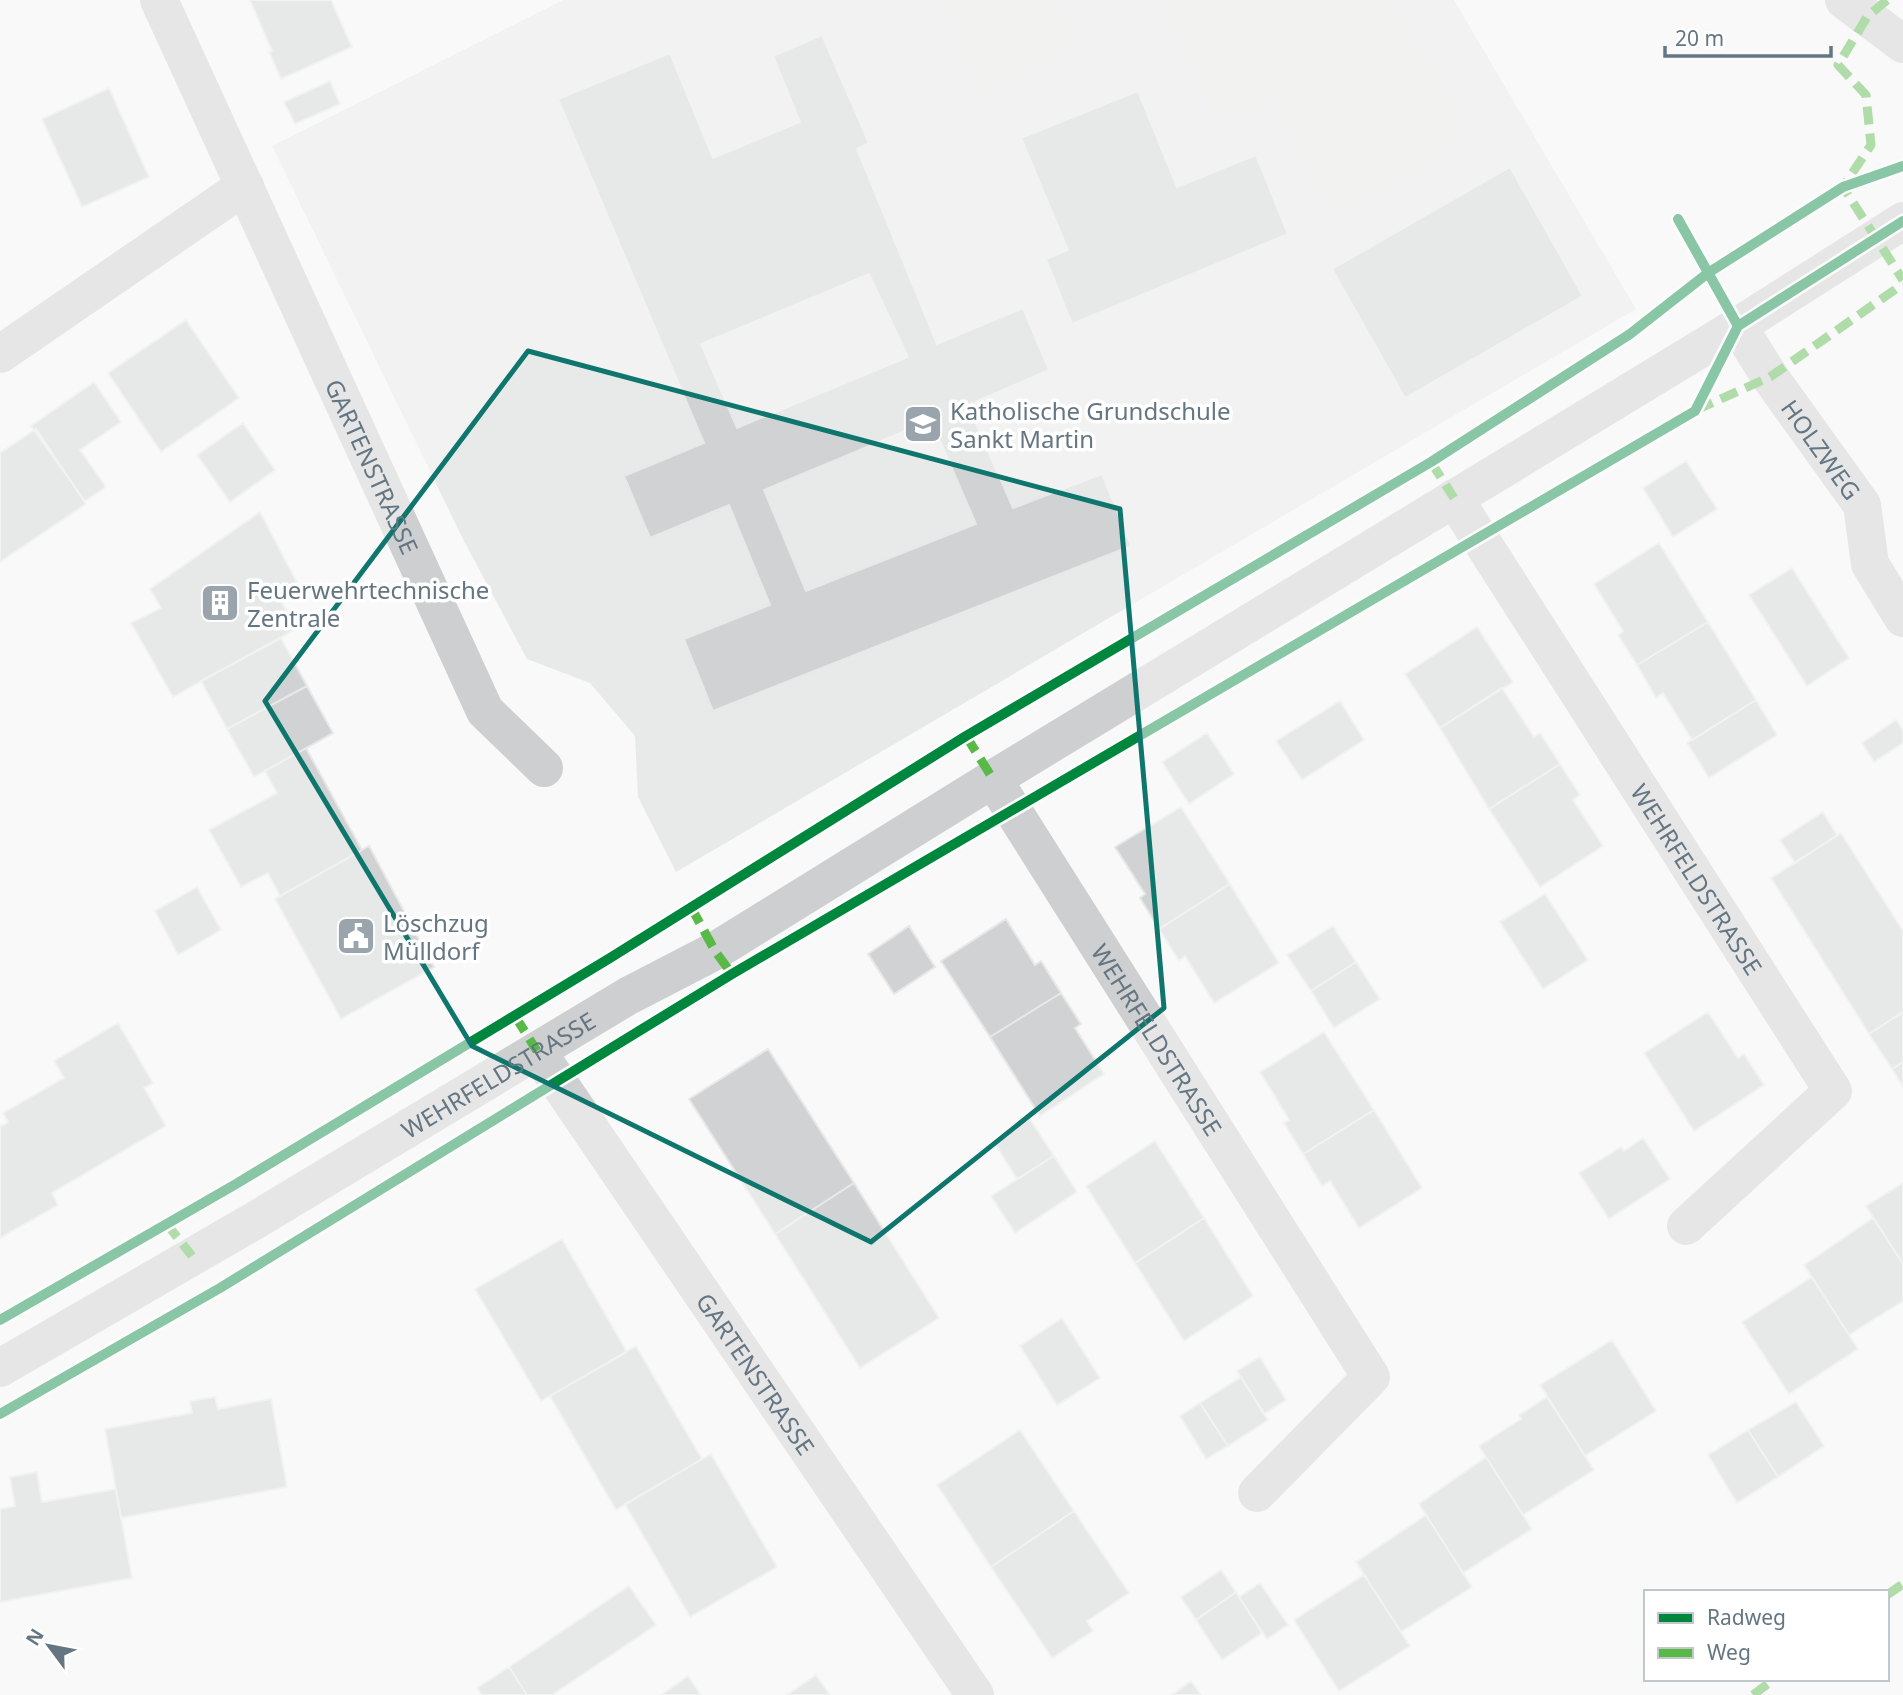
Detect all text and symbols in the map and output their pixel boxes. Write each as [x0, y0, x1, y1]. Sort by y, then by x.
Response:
scale bar [1665, 14, 1831, 58]
text: 20 m [1675, 24, 1724, 52]
street label: GARTENSTRASSE [318, 373, 427, 559]
street label: HOLZWEG [1775, 392, 1869, 506]
place label: Katholische Grundschule Sankt Martin [950, 394, 1231, 455]
school or university icon: Katholische Grundschule Sankt Martin [902, 403, 944, 445]
place label: Feuerwehrtechnische Zentrale [247, 573, 489, 634]
building icon: Feuerwehrtechnische Zentrale [199, 582, 241, 624]
street label: WEHRFELDSTRASSE [1624, 777, 1771, 981]
place label: Löschzug Mülldorf [383, 906, 489, 967]
public building icon: Löschzug Mülldorf [335, 915, 377, 957]
street label: WEHRFELDSTRASSE [1085, 937, 1231, 1142]
street label: WEHRFELDSTRASSE [395, 1003, 601, 1145]
street label: GARTENSTRASSE [689, 1286, 823, 1461]
legend [1644, 1590, 1889, 1681]
text: Radweg [1707, 1603, 1786, 1631]
north arrow [14, 1611, 84, 1681]
text: N [19, 1624, 50, 1650]
text: Weg [1707, 1638, 1751, 1666]

